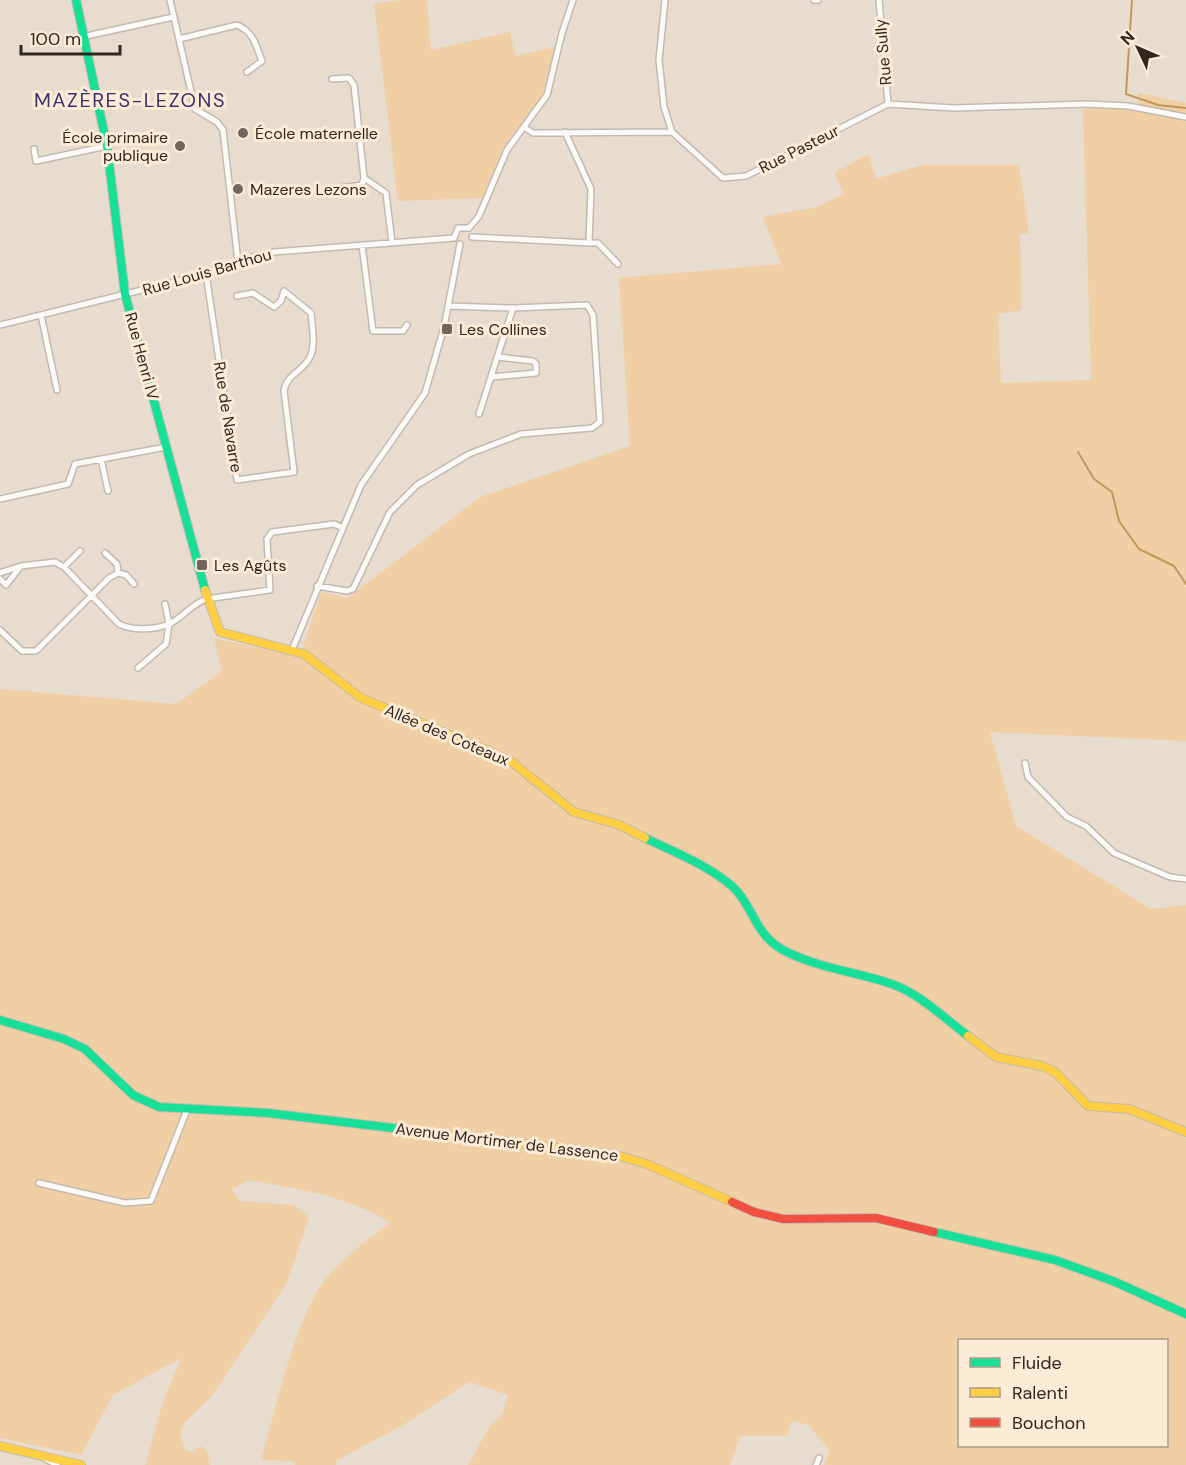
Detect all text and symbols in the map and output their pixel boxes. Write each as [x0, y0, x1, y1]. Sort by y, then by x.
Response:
scale bar [21, 18, 120, 56]
street label: Rue Sully [870, 18, 896, 86]
north arrow [1108, 18, 1168, 78]
text: N [1116, 26, 1139, 49]
text: 100 m [30, 27, 81, 51]
district label: MAZÈRES-LEZONS [34, 87, 226, 113]
street label: Rue Pasteur [755, 120, 843, 178]
place label: École maternelle [255, 123, 378, 144]
marker: École maternelle [236, 126, 250, 140]
place label: École primaire publique [62, 127, 168, 166]
marker: École primaire publique [173, 139, 187, 153]
place label: Mazeres Lezons [250, 179, 367, 200]
marker: Mazeres Lezons [231, 182, 245, 196]
street label: Rue Louis Barthou [140, 244, 274, 300]
street label: Rue Henri IV [120, 310, 164, 402]
place label: Les Collines [459, 319, 547, 340]
marker: Les Collines [440, 322, 454, 336]
street label: Rue de Navarre [209, 360, 247, 474]
place label: Les Agûts [214, 555, 287, 576]
marker: Les Agûts [195, 558, 209, 572]
street label: Allée des Coteaux [382, 699, 512, 771]
street label: Avenue Mortimer de Lassence [394, 1118, 620, 1166]
legend [958, 1339, 1168, 1447]
text: Fluide [1012, 1351, 1062, 1375]
text: Ralenti [1012, 1381, 1068, 1405]
text: Bouchon [1012, 1411, 1086, 1435]

